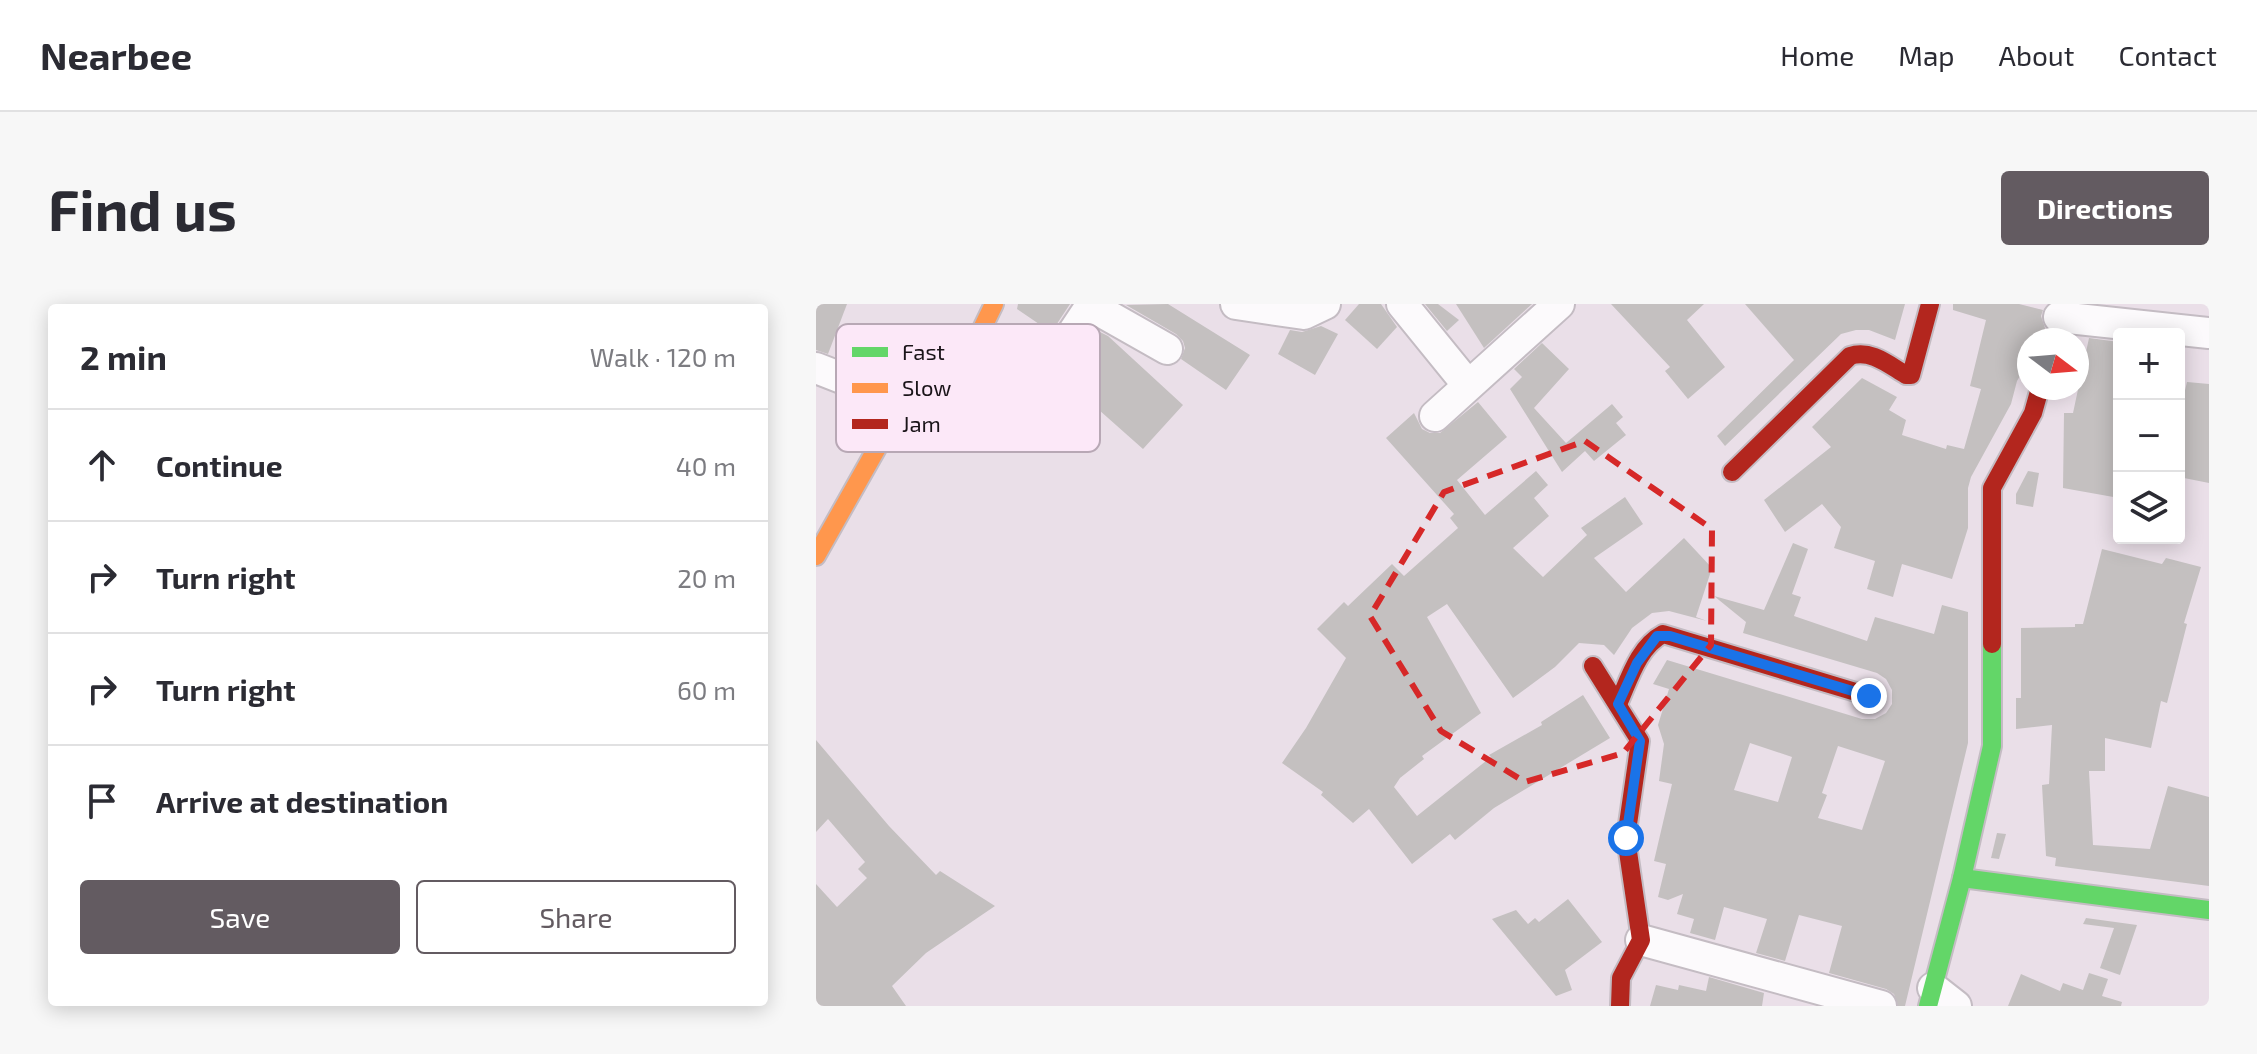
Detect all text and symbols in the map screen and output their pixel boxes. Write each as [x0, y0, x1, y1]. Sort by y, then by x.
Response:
text: Nearbee [40, 32, 192, 78]
text: Home [1780, 38, 1854, 72]
text: Map [1898, 38, 1955, 72]
text: About [1999, 38, 2074, 72]
text: Contact [2118, 38, 2217, 72]
button: Directions [2001, 171, 2209, 245]
text: Find us [48, 175, 237, 242]
legend [836, 324, 1100, 452]
north arrow [2017, 328, 2089, 400]
map controls [2113, 328, 2185, 544]
button: + [2113, 328, 2185, 400]
text: 2 min [80, 336, 167, 377]
text: Fast [902, 338, 945, 364]
text: Walk · 120 m [590, 341, 736, 372]
text: Slow [902, 374, 951, 400]
button: − [2113, 400, 2185, 472]
text: Jam [902, 410, 941, 436]
icon: ahead [80, 443, 124, 487]
text: Continue [156, 447, 283, 483]
text: 40 m [676, 450, 736, 481]
button: layers [2113, 472, 2185, 544]
icon: right [80, 555, 124, 599]
text: Turn right [156, 559, 296, 595]
text: 20 m [677, 562, 736, 593]
icon: right [80, 667, 124, 711]
text: Turn right [156, 671, 296, 707]
text: 60 m [677, 674, 736, 705]
route end [1851, 678, 1887, 714]
icon: arrive [80, 779, 124, 823]
text: Arrive at destination [156, 783, 448, 819]
route start [1608, 820, 1644, 856]
button: Save [80, 880, 400, 954]
button: Share [416, 880, 736, 954]

